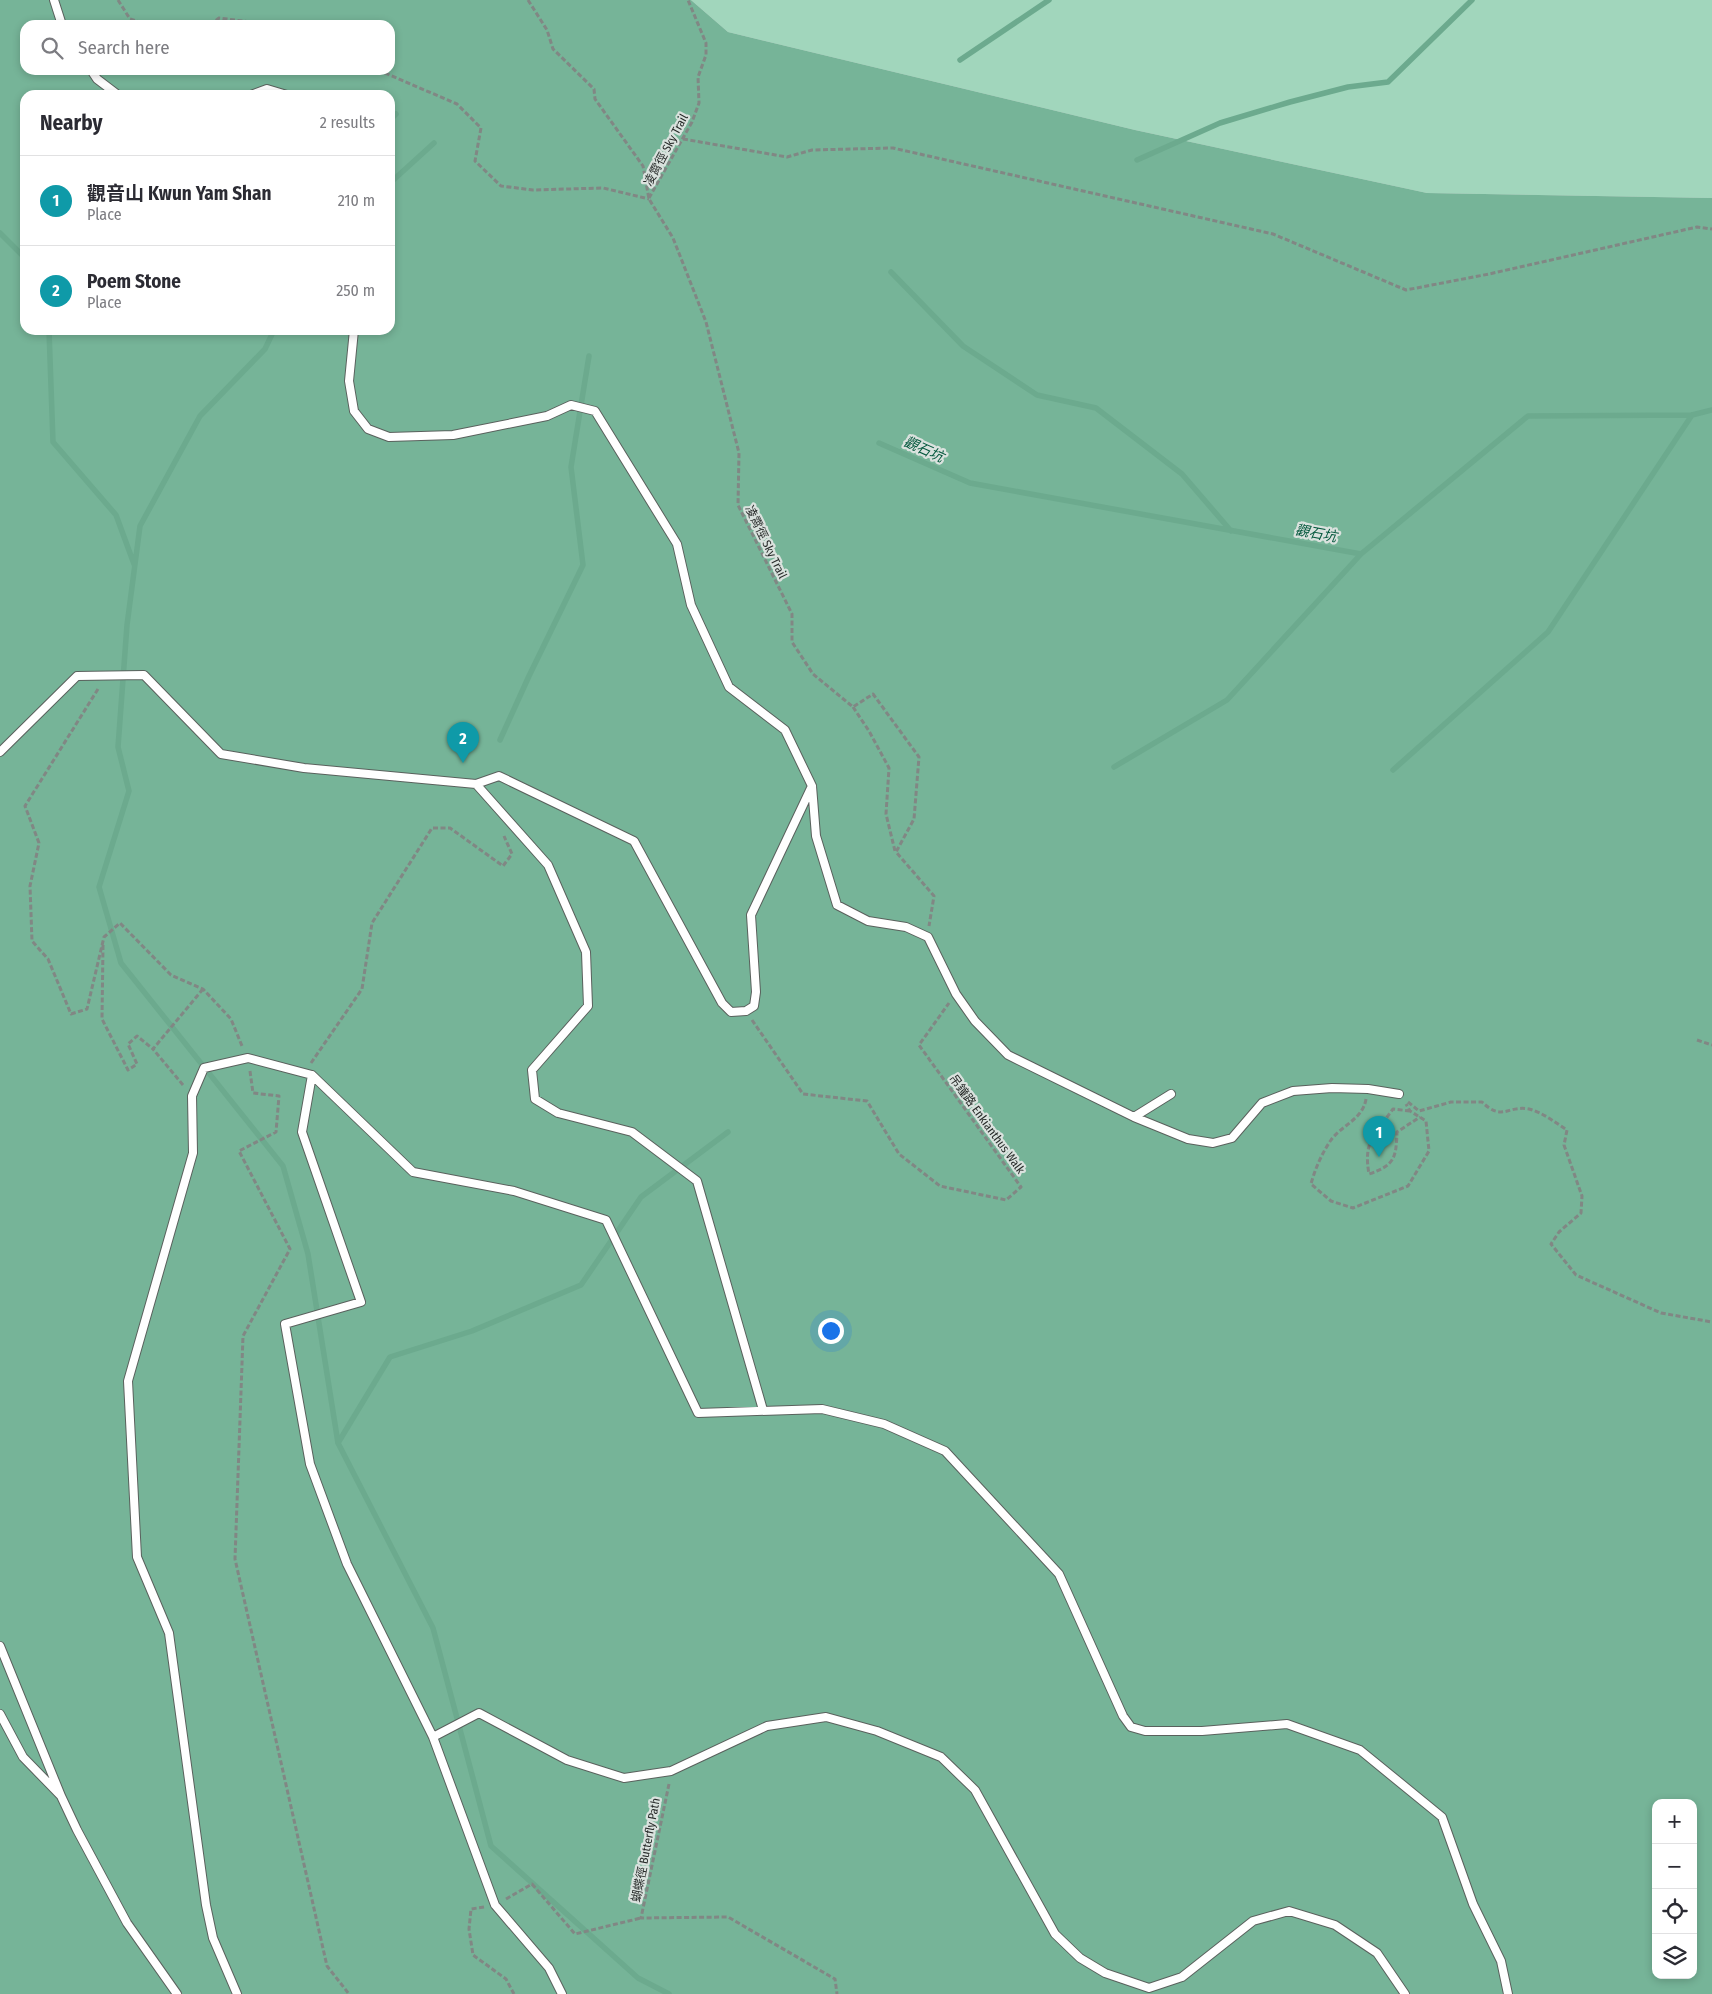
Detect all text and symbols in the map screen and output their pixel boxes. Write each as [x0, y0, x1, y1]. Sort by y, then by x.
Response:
search box [20, 20, 395, 75]
icon: search [38, 34, 66, 62]
text: Search here [78, 36, 170, 59]
text: Nearby [40, 110, 102, 136]
street label: 凌霄徑 Sky Trail [641, 112, 691, 188]
text: 2 results [320, 113, 375, 132]
text: 觀音山 Kwun Yam Shan [87, 182, 271, 205]
text: 1 [53, 191, 59, 210]
text: 210 m [338, 191, 375, 210]
text: Place [87, 205, 122, 224]
text: Poem Stone [87, 270, 181, 293]
text: 2 [52, 281, 60, 300]
text: 250 m [336, 281, 375, 300]
text: Place [87, 293, 122, 312]
water label: 觀石坑 [901, 433, 948, 467]
street label: 凌霄徑 Sky Trail [742, 503, 790, 581]
water label: 觀石坑 [1294, 521, 1340, 546]
pin: 2 [447, 722, 479, 763]
street label: 吊鐘路 Enkianthus Walk [946, 1072, 1028, 1177]
pin: 1 [1363, 1116, 1395, 1157]
your location [818, 1318, 844, 1344]
street label: 蝴蝶徑 Butterfly Path [629, 1797, 663, 1903]
map controls [1652, 1799, 1697, 1979]
button: + [1652, 1799, 1697, 1844]
button: − [1652, 1844, 1697, 1889]
button: locate [1652, 1889, 1697, 1934]
button: layers [1652, 1934, 1697, 1979]

